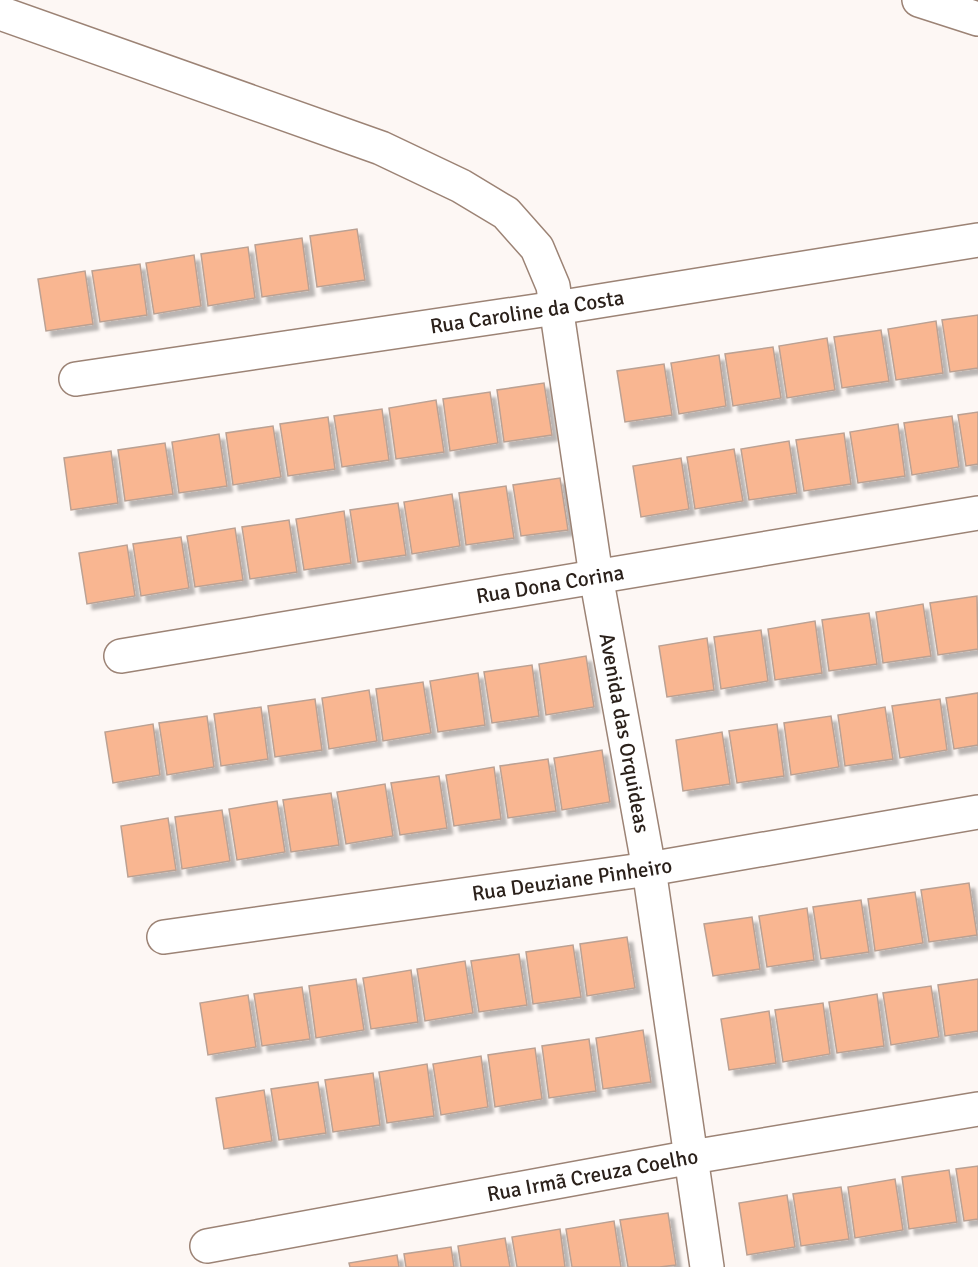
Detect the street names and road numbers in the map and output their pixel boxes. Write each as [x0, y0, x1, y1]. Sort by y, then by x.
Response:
street label: Rua Caroline da Costa [428, 284, 626, 339]
street label: Rua Dona Corina [474, 559, 626, 610]
street label: Avenida das Orquideas [594, 631, 655, 835]
street label: Rua Deuziane Pinheiro [470, 852, 674, 907]
street label: Rua Irmã Creuza Coelho [485, 1143, 700, 1207]

